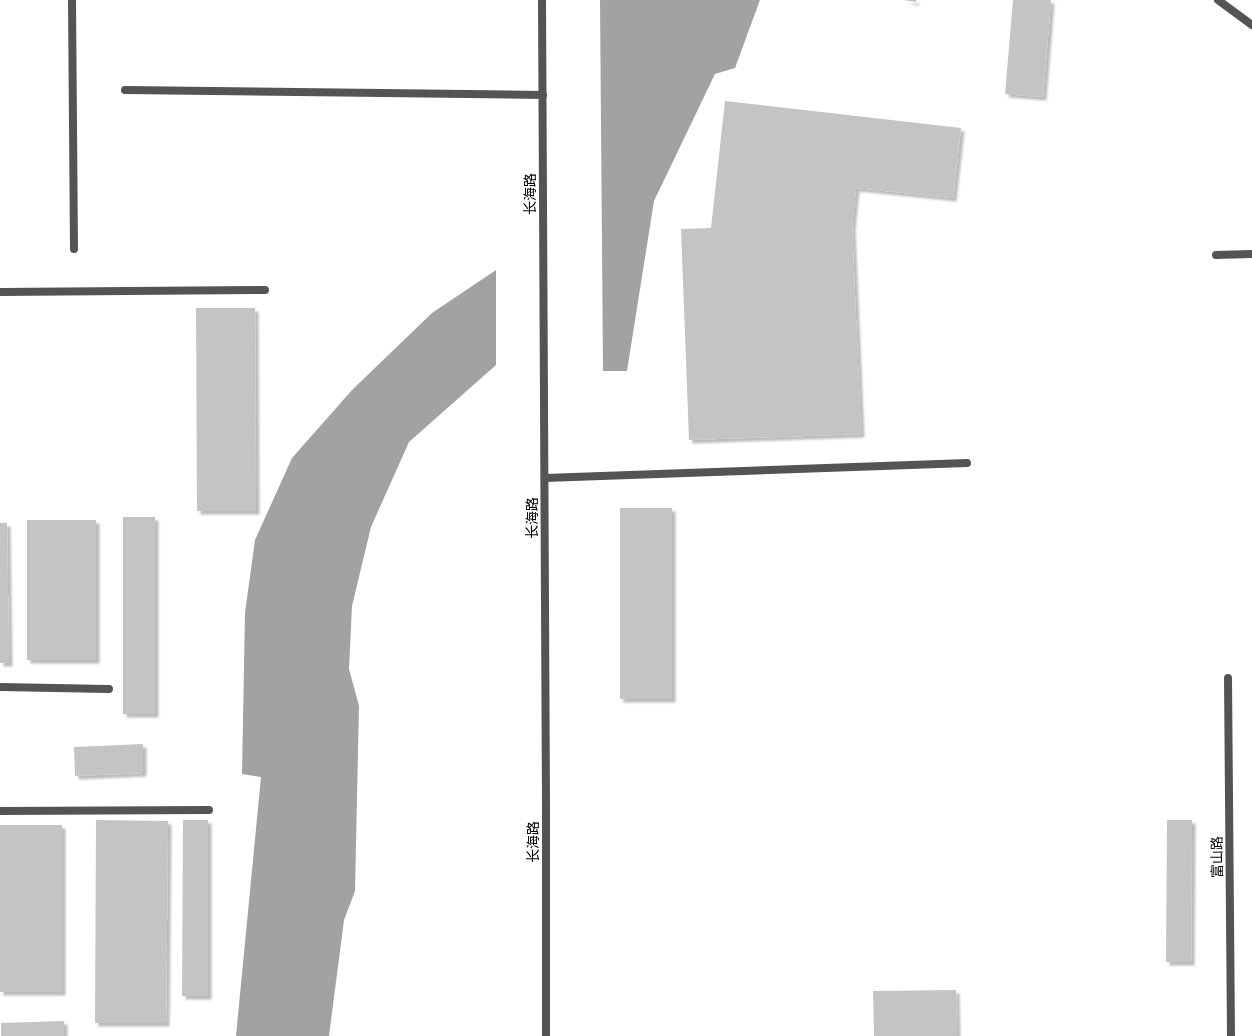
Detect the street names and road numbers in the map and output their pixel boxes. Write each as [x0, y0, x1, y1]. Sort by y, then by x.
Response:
street label: 长海路 [521, 173, 539, 215]
street label: 长海路 [523, 497, 541, 539]
street label: 长海路 [524, 821, 542, 863]
street label: 富山路 [1208, 836, 1226, 878]

